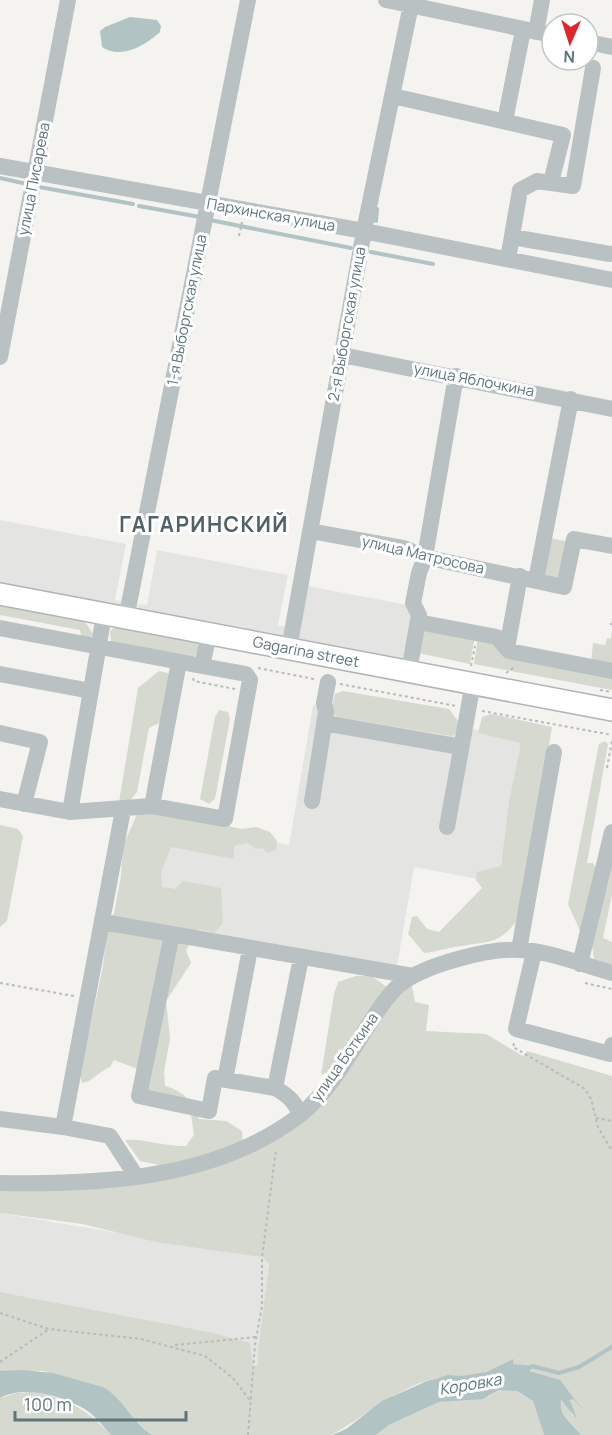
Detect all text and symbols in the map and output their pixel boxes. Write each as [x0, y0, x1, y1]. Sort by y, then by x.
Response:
north arrow [540, 12, 600, 72]
text: N [563, 46, 576, 68]
street label: улица Писарева [12, 121, 55, 237]
street label: Пархинская улица [205, 193, 337, 236]
street label: 1-я Выборгская улица [162, 232, 211, 387]
street label: 2-я Выборгская улица [323, 245, 370, 403]
street label: улица Яблочкина [412, 358, 536, 401]
district label: ГАГАРИНСКИЙ [119, 510, 289, 538]
street label: улица Матросова [360, 530, 486, 579]
street label: Gagarina street [251, 631, 361, 672]
street label: улица Боткина [306, 1008, 383, 1105]
water label: Коровка [437, 1368, 504, 1400]
scale bar [15, 1384, 186, 1422]
text: 100 m [24, 1392, 72, 1416]

